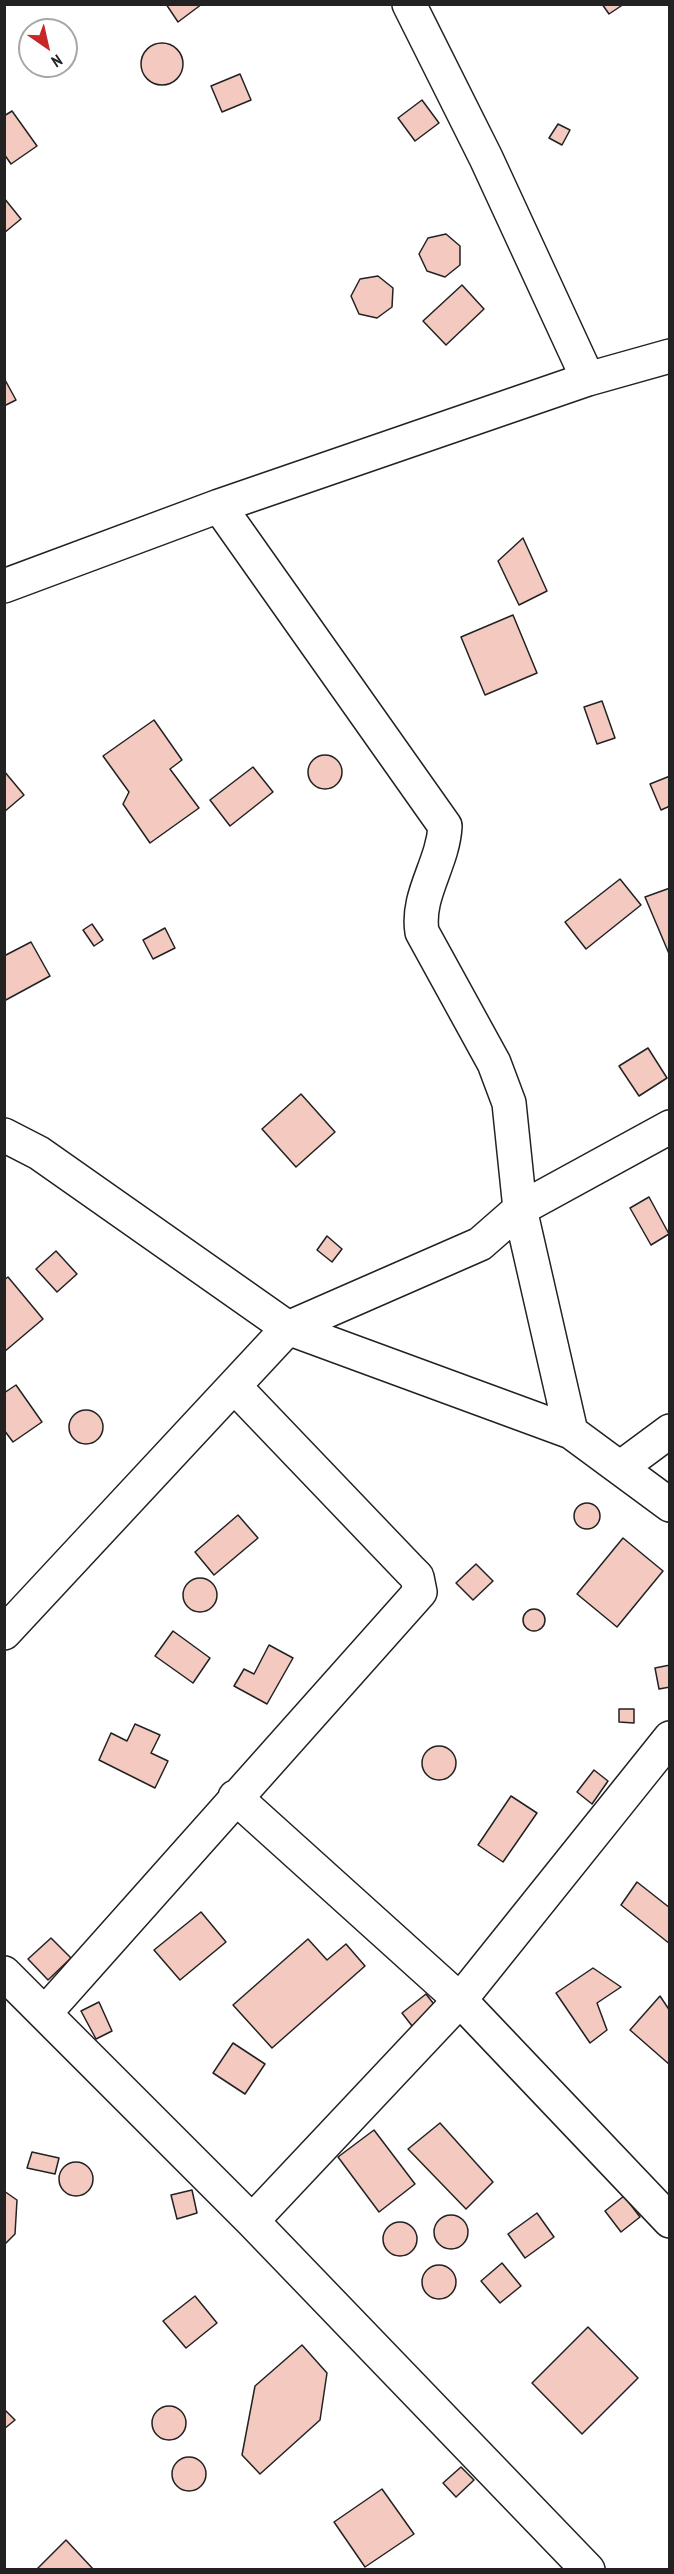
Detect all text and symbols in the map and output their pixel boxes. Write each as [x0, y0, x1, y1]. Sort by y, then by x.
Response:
north arrow [18, 18, 78, 78]
text: N [48, 51, 66, 72]

